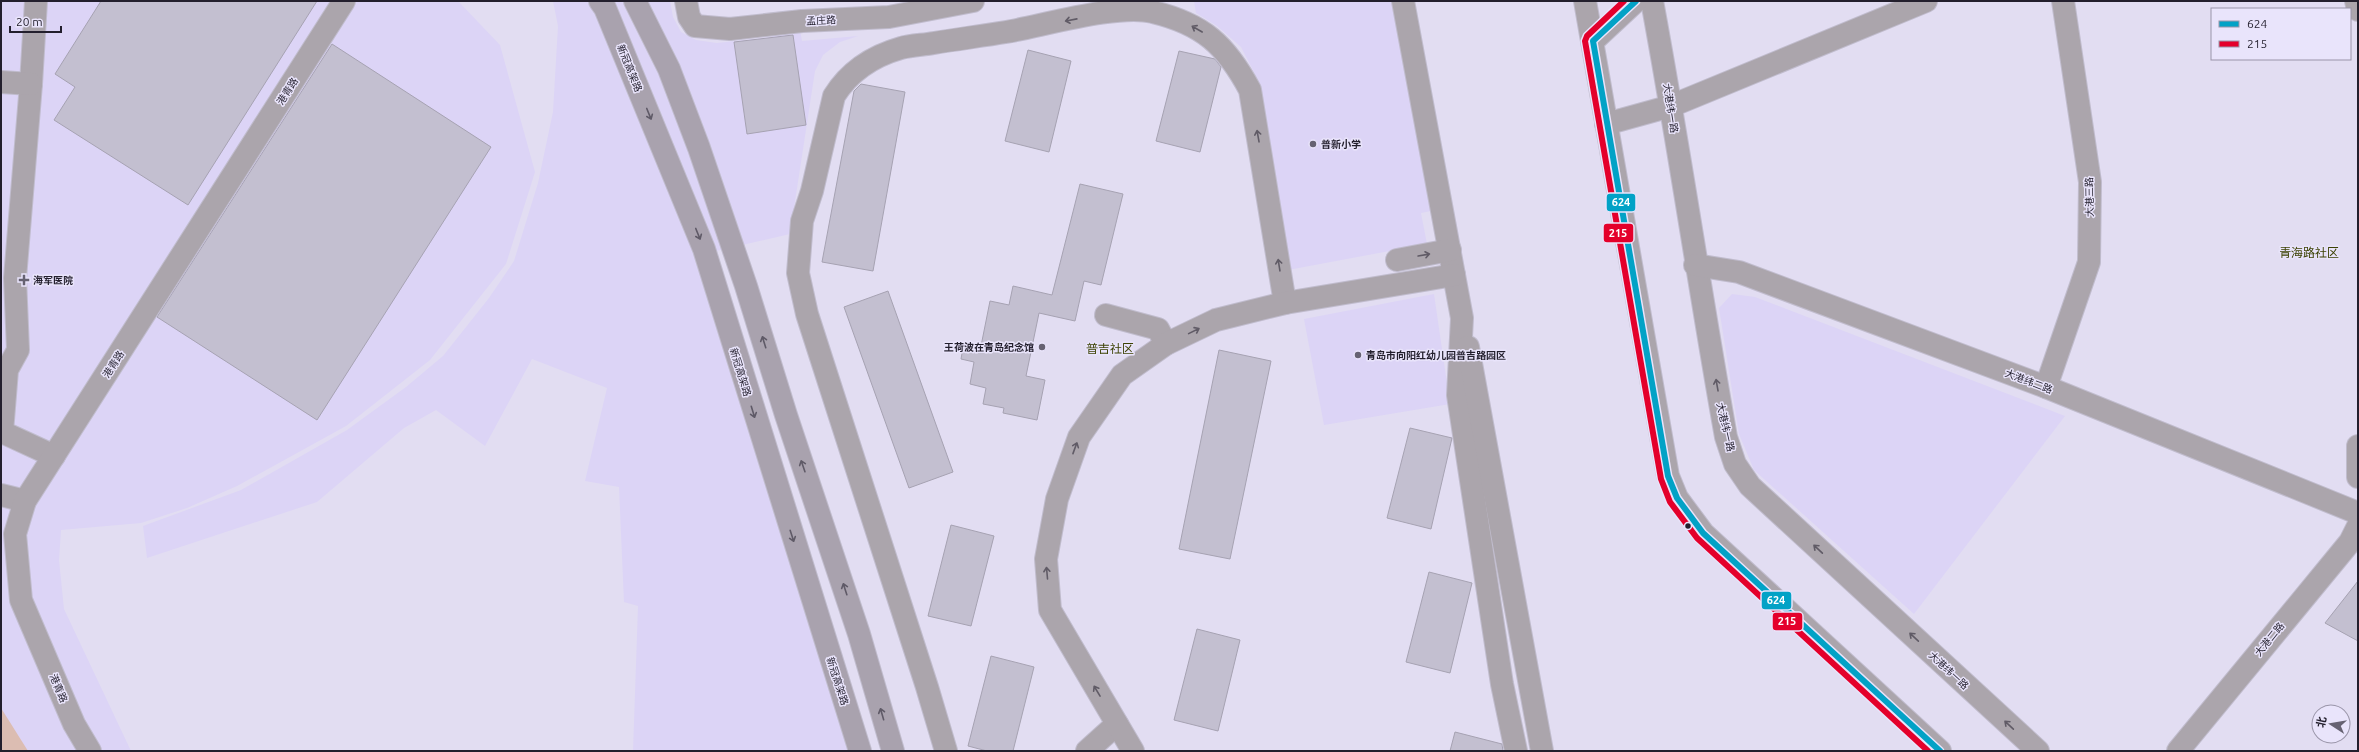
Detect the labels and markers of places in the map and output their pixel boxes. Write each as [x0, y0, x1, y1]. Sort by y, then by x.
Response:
marker: 普新小学 [1308, 139, 1318, 149]
place label: 普新小学 [1321, 139, 1361, 150]
marker: 海军医院 [18, 274, 30, 286]
place label: 海军医院 [33, 275, 73, 286]
place label: 王荷波在青岛纪念馆 [944, 342, 1034, 353]
marker: 王荷波在青岛纪念馆 [1037, 342, 1047, 352]
place label: 青岛市向阳红幼儿园普吉路园区 [1366, 349, 1506, 361]
marker: 青岛市向阳红幼儿园普吉路园区 [1353, 350, 1363, 360]
unlabelled marker [1683, 521, 1693, 531]

